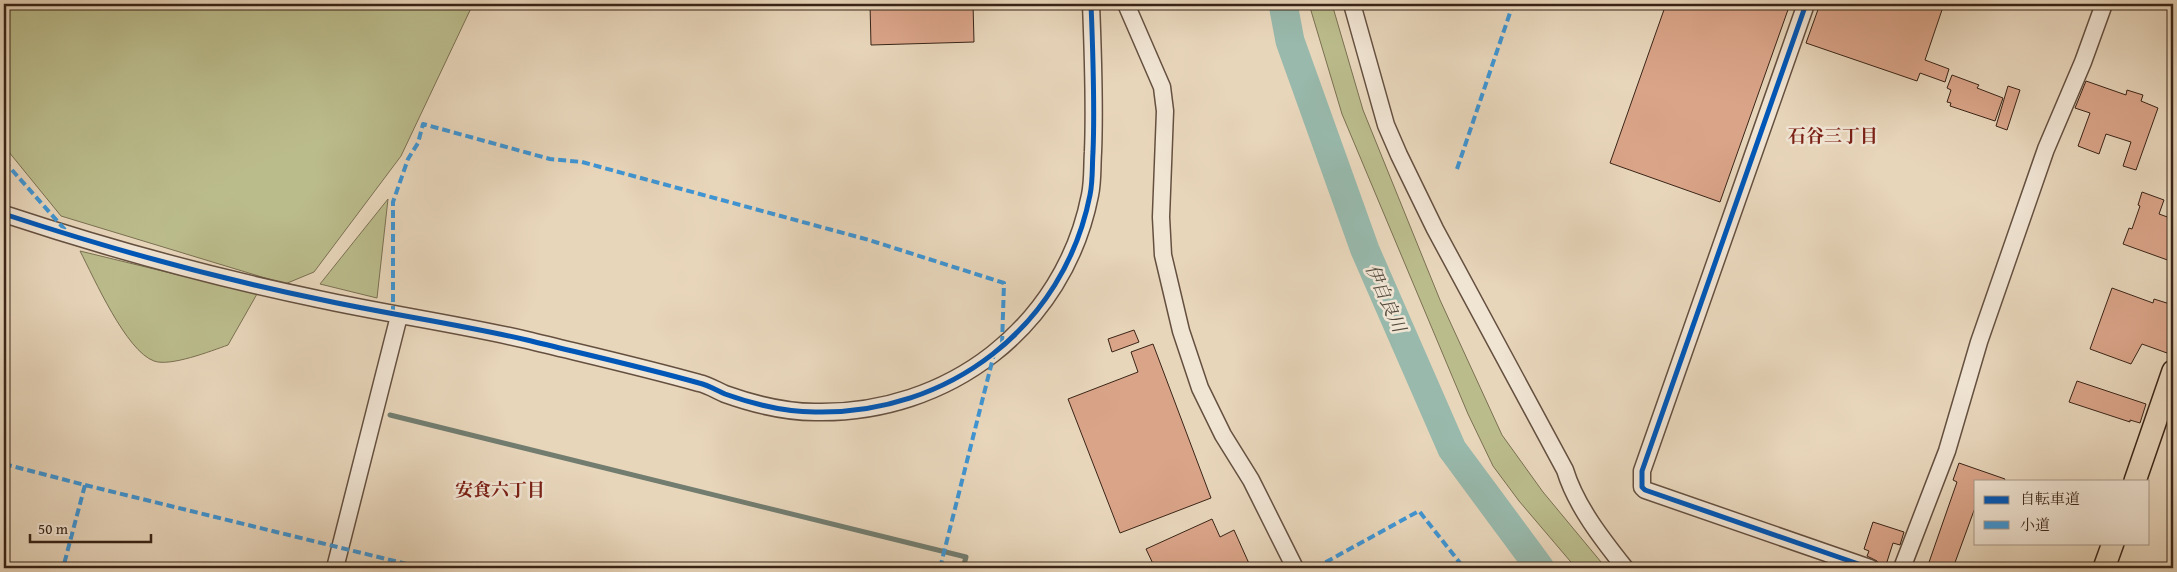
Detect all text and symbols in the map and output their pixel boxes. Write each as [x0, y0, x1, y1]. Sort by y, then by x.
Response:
district label: 石谷三丁目 [1788, 122, 1878, 149]
water label: 伊自良川 [1359, 260, 1414, 338]
district label: 安食六丁目 [455, 476, 545, 503]
legend [1974, 480, 2150, 544]
text: 自転車道 [2020, 488, 2080, 509]
scale bar [30, 512, 151, 544]
text: 小道 [2020, 514, 2050, 535]
text: 50 m [38, 518, 69, 539]

